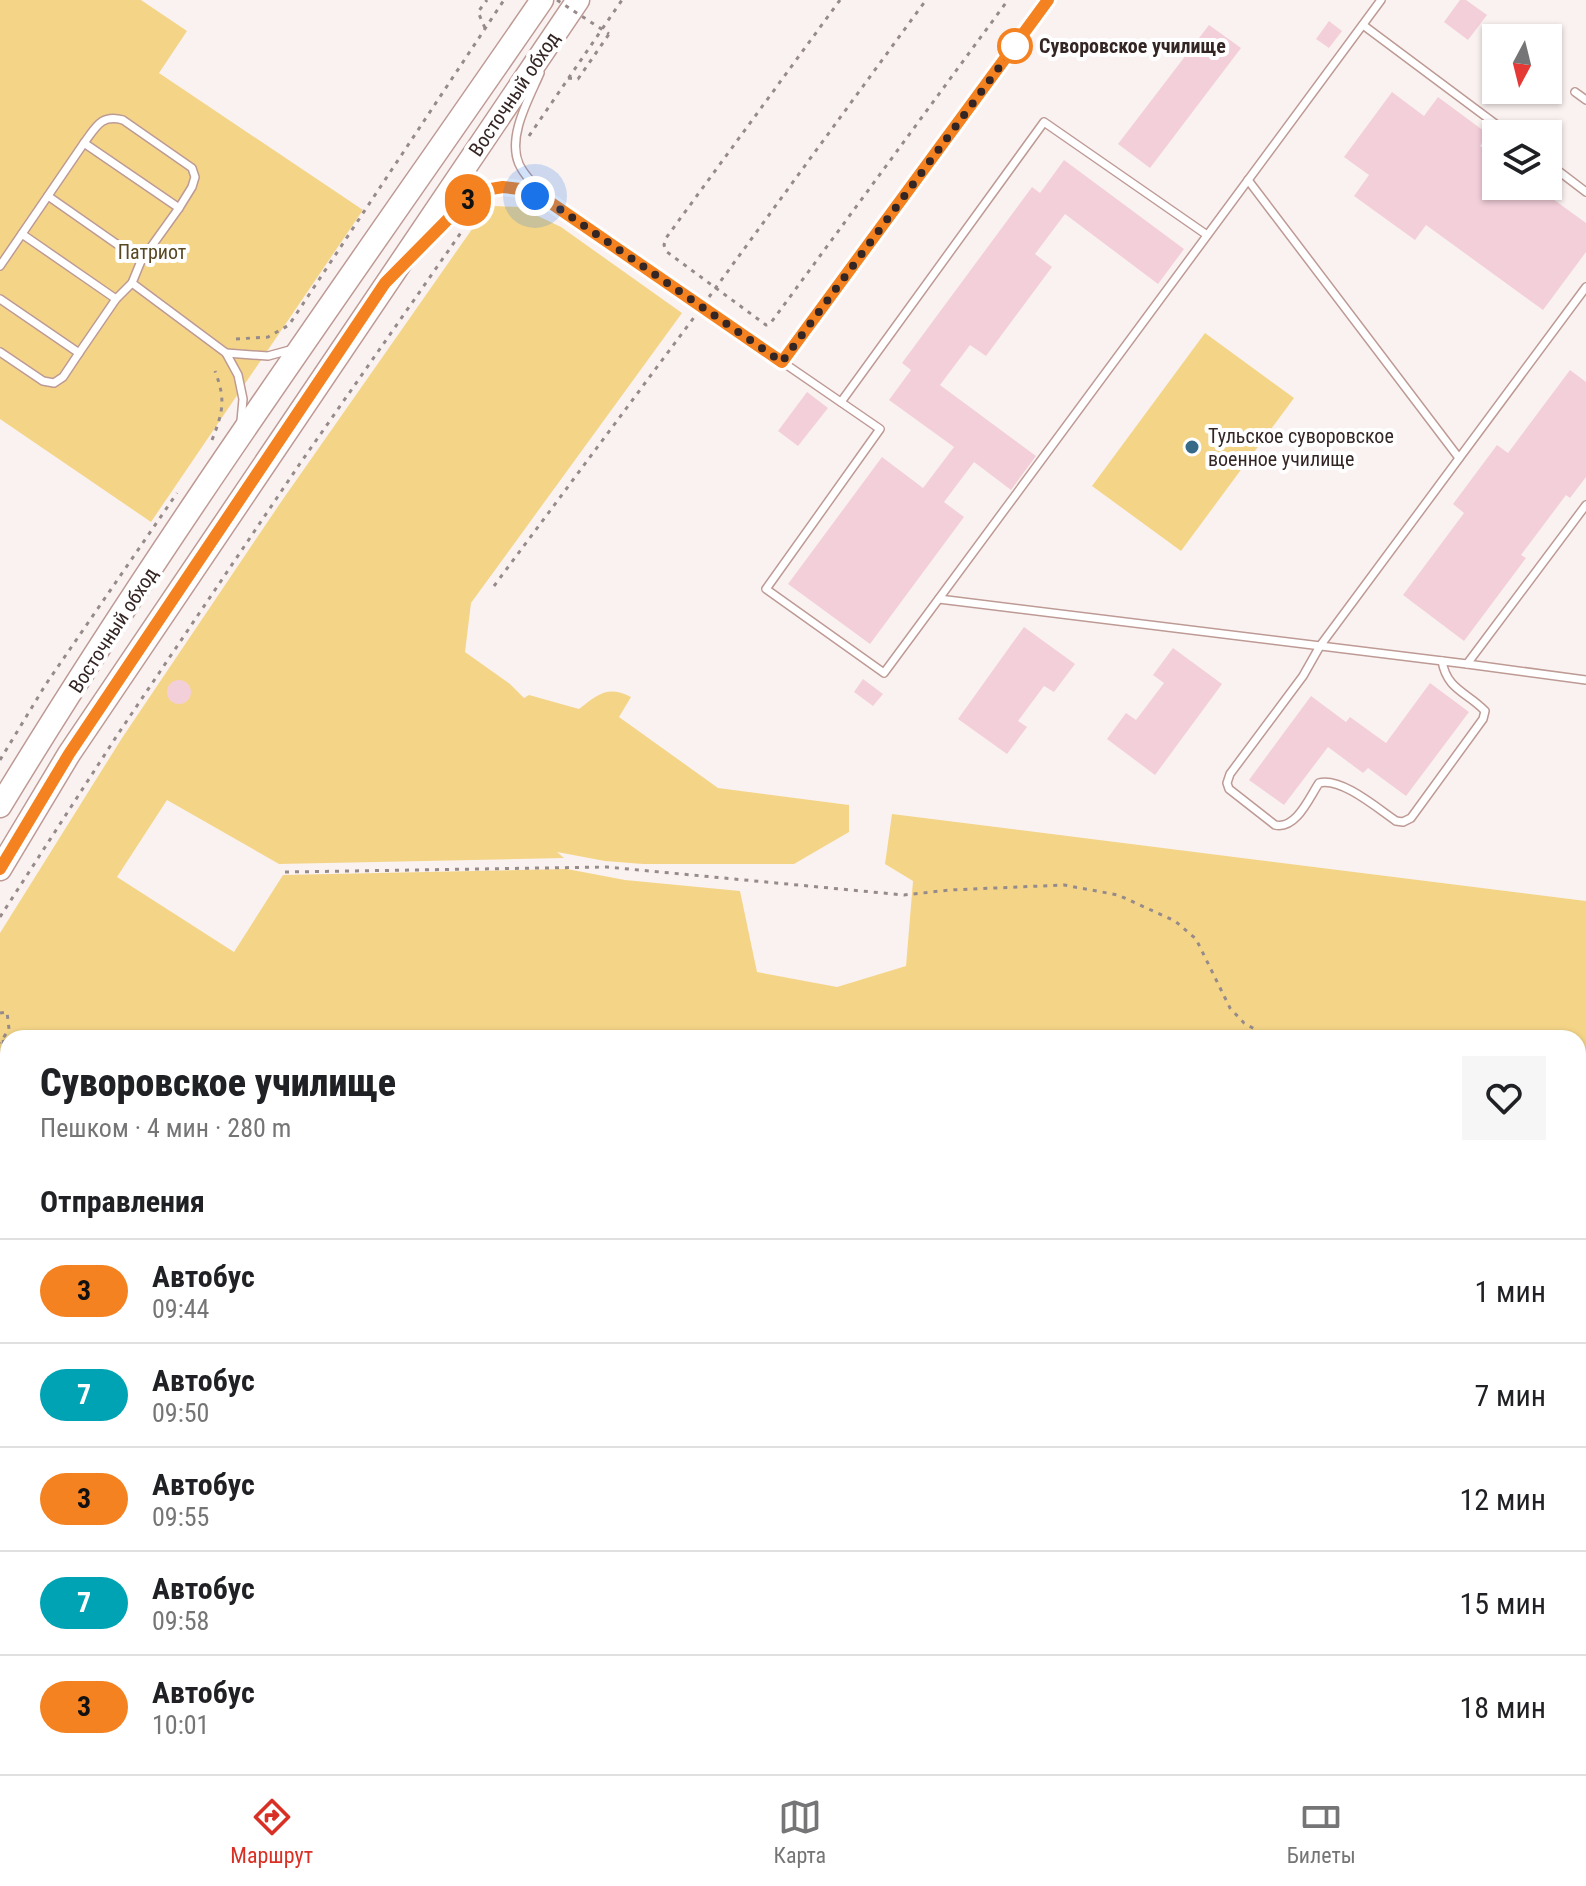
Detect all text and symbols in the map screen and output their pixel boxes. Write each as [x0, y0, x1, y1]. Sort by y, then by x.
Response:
north arrow [1482, 24, 1562, 104]
map controls [1482, 24, 1562, 200]
street label: Восточный обход [464, 27, 565, 161]
marker: Суворовское училище [998, 29, 1032, 63]
place label: Суворовское училище [1039, 34, 1226, 58]
button: layers [1482, 120, 1562, 200]
line badge: 3 [442, 174, 494, 226]
your location [515, 176, 555, 216]
text: 3 [461, 183, 475, 216]
park label: Патриот [118, 240, 186, 264]
place label: Тульское суворовское военное училище [1208, 424, 1394, 471]
marker: Тульское суворовское военное училище [1183, 438, 1201, 456]
street label: Восточный обход [64, 563, 163, 697]
button: heart [1462, 1056, 1546, 1140]
text: Суворовское училище [40, 1061, 396, 1105]
text: Пешком · 4 мин · 280 m [40, 1113, 291, 1143]
text: Отправления [40, 1184, 205, 1219]
text: Автобус [152, 1259, 255, 1294]
text: 3 [77, 1274, 91, 1307]
text: 1 мин [1474, 1274, 1546, 1309]
text: 09:44 [152, 1294, 209, 1324]
text: Автобус [152, 1363, 255, 1398]
text: 7 [77, 1378, 91, 1411]
text: 7 мин [1474, 1378, 1546, 1413]
text: 09:50 [152, 1398, 209, 1428]
text: Автобус [152, 1467, 255, 1502]
text: 3 [77, 1482, 91, 1515]
text: 12 мин [1460, 1482, 1546, 1517]
text: 09:55 [152, 1502, 209, 1532]
text: Автобус [152, 1571, 255, 1606]
text: 7 [77, 1586, 91, 1619]
text: 15 мин [1460, 1586, 1546, 1621]
text: 09:58 [152, 1606, 209, 1636]
text: Автобус [152, 1675, 255, 1710]
text: 3 [77, 1690, 91, 1723]
text: 18 мин [1460, 1690, 1546, 1725]
text: 10:01 [152, 1710, 209, 1740]
tab: Маршрут [230, 1795, 313, 1868]
tab: Карта [774, 1795, 826, 1868]
tab: Билеты [1287, 1795, 1356, 1868]

